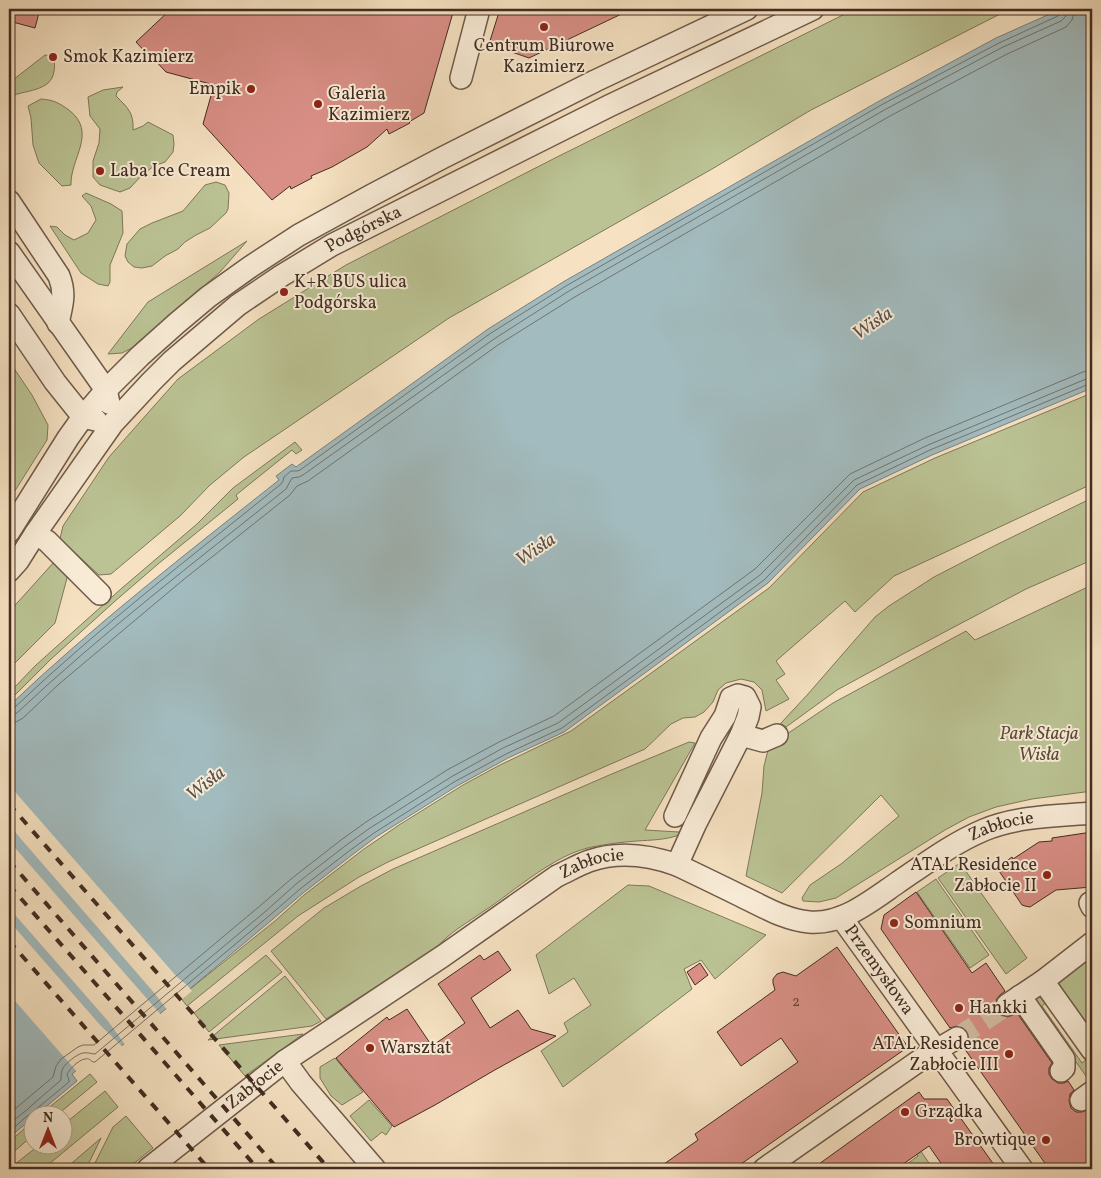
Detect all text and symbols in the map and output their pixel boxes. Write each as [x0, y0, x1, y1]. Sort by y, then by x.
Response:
marker: Centrum Biurowe Kazimierz [538, 21, 550, 33]
place label: Centrum Biurowe Kazimierz [474, 34, 614, 80]
place label: Smok Kazimierz [63, 45, 194, 70]
marker: Smok Kazimierz [47, 51, 59, 63]
place label: Empik [189, 77, 241, 102]
place label: Galeria Kazimierz [328, 82, 410, 128]
marker: Empik [245, 83, 257, 95]
marker: Galeria Kazimierz [312, 98, 324, 110]
place label: Laba Ice Cream [110, 159, 231, 184]
marker: Laba Ice Cream [94, 165, 106, 177]
street label: Podgórska [320, 199, 406, 259]
place label: K+R BUS ulica Podgórska [294, 270, 407, 316]
marker: K+R BUS ulica Podgórska [278, 286, 290, 298]
water label: Wisła [848, 301, 898, 347]
water label: Wisła [511, 527, 561, 573]
park label: Park Stacja Wisła [1000, 722, 1078, 768]
water label: Wisła [181, 760, 231, 808]
street label: Zabłocie [964, 805, 1035, 848]
street label: Zabłocie [555, 843, 625, 885]
place label: ATAL Residence Zabłocie II [910, 853, 1037, 899]
marker: ATAL Residence Zabłocie II [1041, 869, 1053, 881]
place label: Somnium [904, 911, 982, 936]
marker: Somnium [888, 917, 900, 929]
street label: Przemysłowa [838, 919, 920, 1020]
house number: 2 [792, 992, 800, 1013]
place label: Hankki [969, 996, 1027, 1021]
marker: Hankki [953, 1002, 965, 1014]
place label: ATAL Residence Zabłocie III [872, 1032, 999, 1078]
place label: Warsztat [380, 1036, 451, 1061]
marker: Warsztat [364, 1042, 376, 1054]
marker: ATAL Residence Zabłocie III [1003, 1048, 1015, 1060]
street label: Zabłocie [221, 1054, 289, 1115]
place label: Grządka [915, 1100, 983, 1125]
north arrow [22, 1106, 72, 1156]
marker: Grządka [899, 1106, 911, 1118]
text: N [43, 1109, 53, 1128]
place label: Browtique [954, 1128, 1036, 1153]
marker: Browtique [1040, 1134, 1052, 1146]

